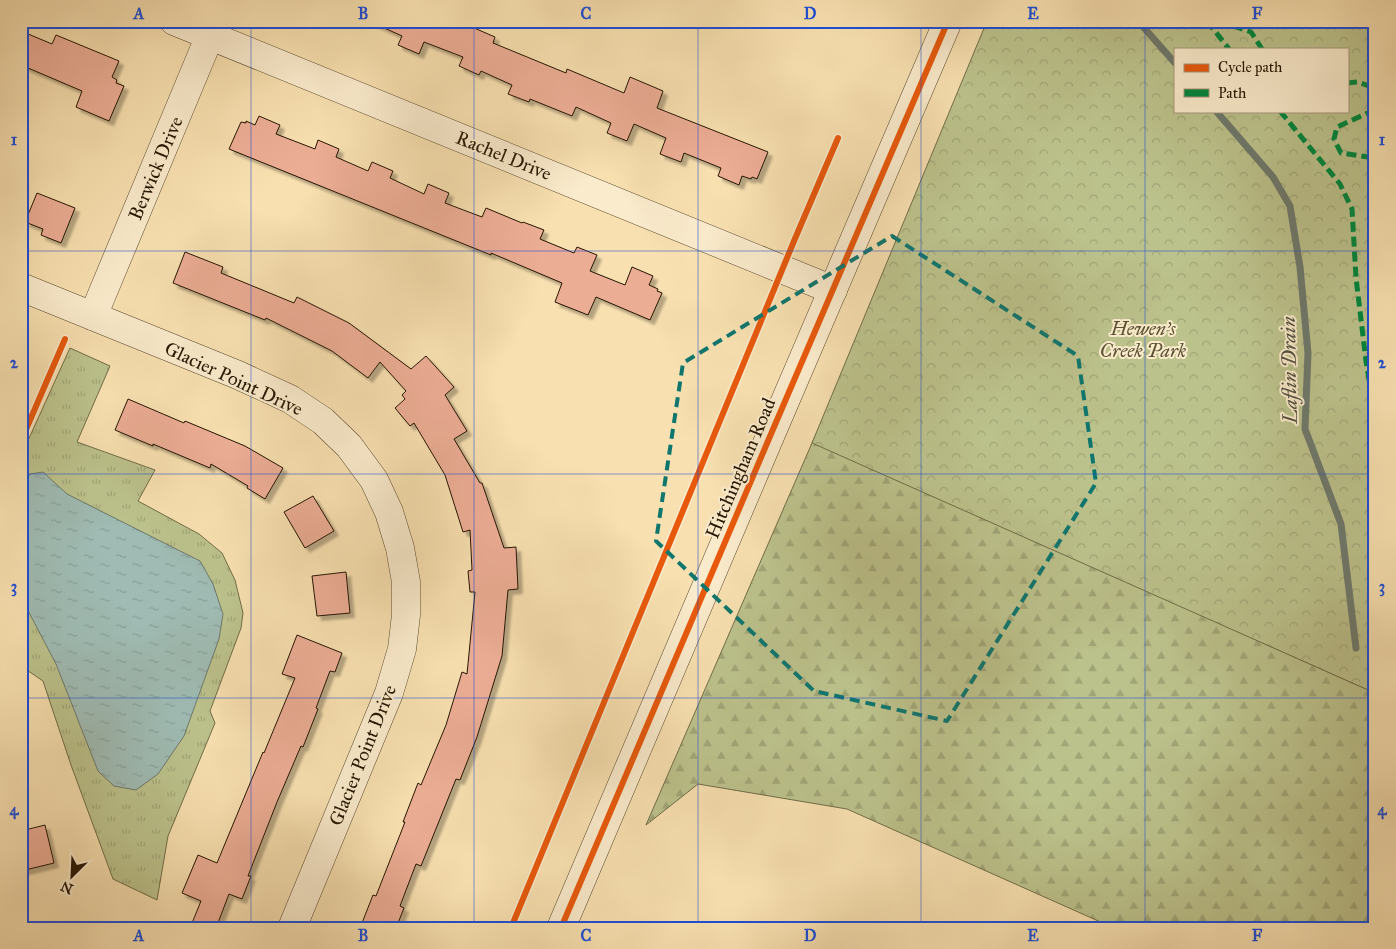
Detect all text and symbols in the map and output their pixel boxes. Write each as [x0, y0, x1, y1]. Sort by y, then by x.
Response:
text: A [133, 4, 145, 23]
text: B [358, 4, 368, 23]
text: C [581, 4, 592, 23]
text: D [804, 4, 817, 23]
text: E [1027, 4, 1039, 23]
text: F [1252, 4, 1263, 23]
legend [1174, 48, 1348, 112]
text: Cycle path [1218, 58, 1283, 76]
text: Path [1218, 84, 1247, 102]
street label: Berwick Drive [123, 113, 188, 223]
street label: Rachel Drive [453, 126, 555, 185]
text: 1 [11, 130, 18, 149]
text: 1 [1379, 130, 1386, 149]
water label: Laflin Drain [1276, 316, 1304, 425]
park label: Hewen's Creek Park [1100, 317, 1187, 362]
street label: Glacier Point Drive [161, 336, 307, 421]
text: 2 [10, 353, 19, 372]
text: 2 [1378, 353, 1387, 372]
street label: Hitchingham Road [700, 394, 782, 542]
text: 3 [11, 577, 17, 597]
text: 3 [1379, 577, 1385, 597]
street label: Glacier Point Drive [324, 681, 401, 829]
text: 4 [10, 800, 20, 820]
text: 4 [1378, 800, 1388, 820]
north arrow [48, 852, 98, 902]
text: N [58, 877, 76, 898]
text: A [133, 926, 145, 945]
text: B [358, 926, 368, 945]
text: C [581, 926, 592, 945]
text: D [804, 926, 817, 945]
text: E [1027, 926, 1039, 945]
text: F [1252, 926, 1263, 945]

